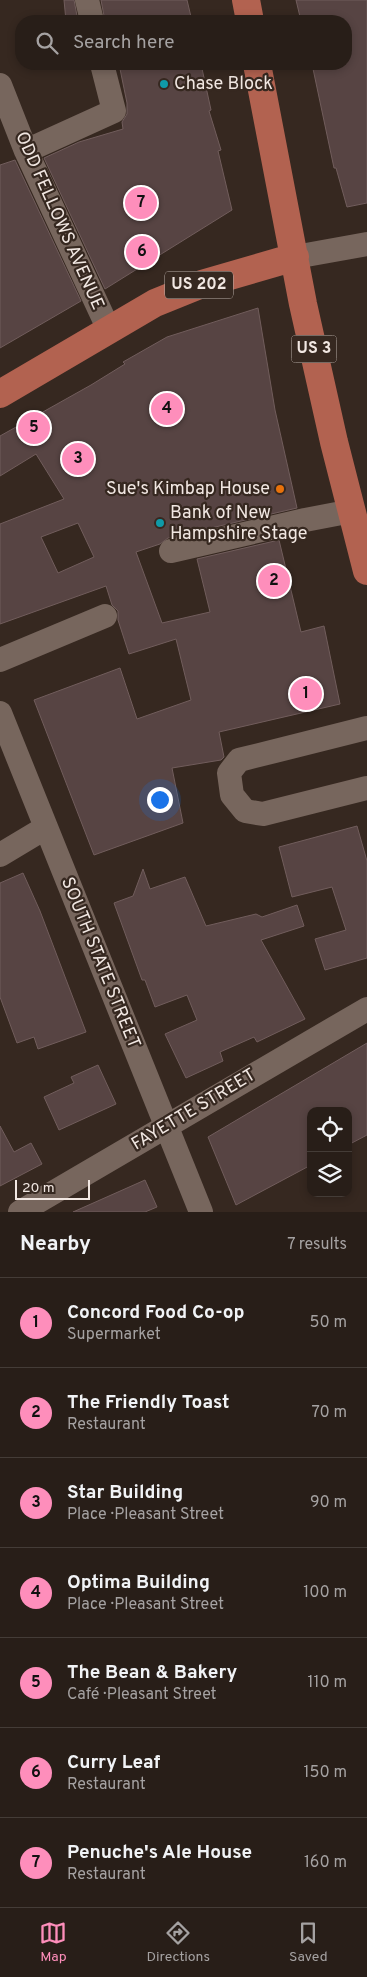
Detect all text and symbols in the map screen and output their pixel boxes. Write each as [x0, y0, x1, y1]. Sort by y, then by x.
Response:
search box [15, 15, 352, 70]
icon: search [33, 29, 61, 57]
text: Search here [73, 31, 175, 55]
place label: Chase Block [174, 73, 273, 96]
marker: Chase Block [158, 78, 170, 90]
street label: ODD FELLOWS AVENUE [9, 128, 109, 314]
pin: 7 [125, 184, 157, 222]
pin: 6 [126, 233, 158, 271]
road number: US 202 [165, 272, 233, 298]
road number: US 3 [292, 336, 336, 362]
pin: 4 [151, 390, 183, 428]
pin: 5 [18, 409, 50, 447]
pin: 3 [62, 440, 94, 478]
place label: Sue's Kimbap House [106, 478, 270, 501]
marker: Sue's Kimbap House [274, 483, 286, 495]
place label: Bank of New Hampshire Stage [170, 502, 308, 546]
marker: Bank of New Hampshire Stage [154, 517, 166, 529]
pin: 2 [258, 562, 290, 600]
pin: 1 [290, 675, 322, 713]
your location [147, 787, 173, 813]
street label: SOUTH STATE STREET [55, 874, 145, 1052]
street label: FAYETTE STREET [128, 1064, 260, 1156]
map controls [307, 1107, 352, 1197]
button: locate [307, 1107, 352, 1152]
button: layers [307, 1152, 352, 1197]
scale bar [15, 1177, 90, 1200]
text: 20 m [22, 1180, 55, 1197]
text: Nearby [20, 1231, 91, 1258]
text: 7 results [287, 1235, 347, 1255]
text: Concord Food Co-op [67, 1301, 244, 1325]
text: 1 [33, 1313, 39, 1333]
text: 50 m [310, 1313, 347, 1333]
text: Supermarket [67, 1325, 161, 1345]
text: The Friendly Toast [67, 1391, 230, 1415]
text: 2 [31, 1403, 41, 1423]
text: 70 m [312, 1403, 347, 1423]
text: Restaurant [67, 1415, 146, 1435]
text: Star Building [67, 1481, 183, 1505]
text: 3 [31, 1493, 41, 1513]
text: 90 m [310, 1493, 347, 1513]
text: Place · Pleasant Street [67, 1505, 224, 1525]
text: Optima Building [67, 1571, 210, 1595]
text: 4 [31, 1583, 41, 1603]
text: 100 m [303, 1583, 347, 1603]
text: Place · Pleasant Street [67, 1595, 224, 1615]
text: The Bean & Bakery [67, 1661, 237, 1685]
text: 5 [31, 1673, 41, 1693]
text: 110 m [307, 1673, 347, 1693]
text: Café · Pleasant Street [67, 1685, 217, 1705]
text: Curry Leaf [67, 1751, 160, 1775]
text: 6 [31, 1763, 41, 1783]
text: 150 m [304, 1763, 347, 1783]
text: Restaurant [67, 1775, 146, 1795]
text: Penuche's Ale House [67, 1841, 252, 1865]
text: 7 [32, 1853, 40, 1873]
text: 160 m [304, 1853, 347, 1873]
text: Restaurant [67, 1865, 146, 1885]
tab: Map [39, 1919, 67, 1966]
tab: Directions [146, 1919, 210, 1966]
tab: Saved [289, 1919, 328, 1966]

